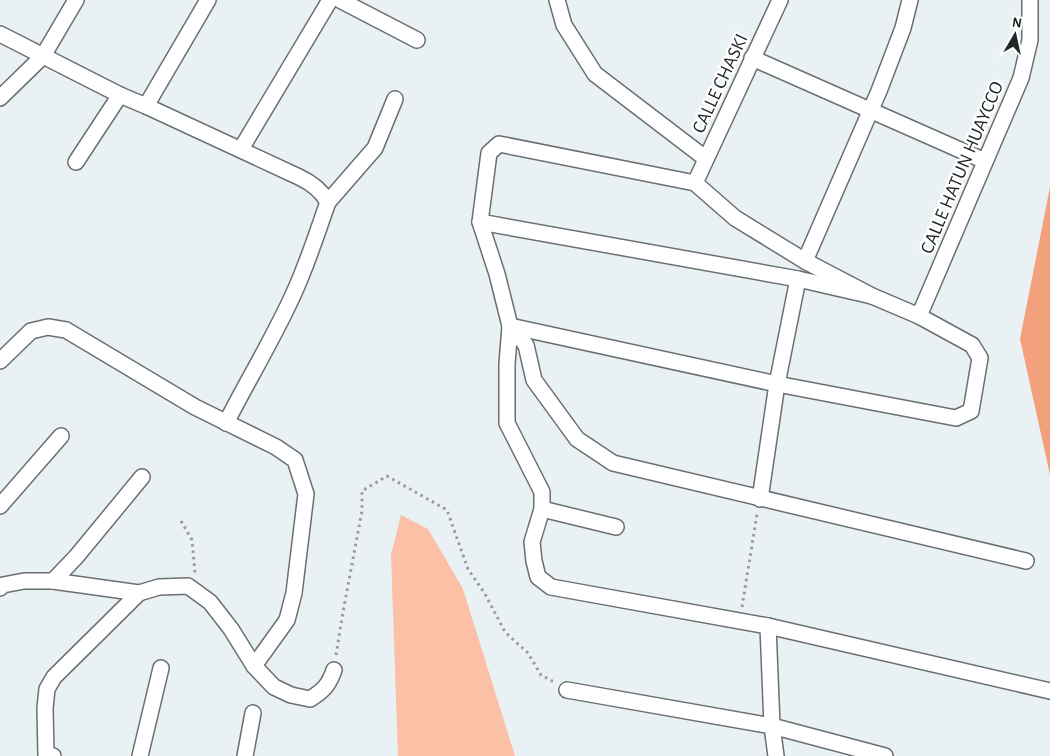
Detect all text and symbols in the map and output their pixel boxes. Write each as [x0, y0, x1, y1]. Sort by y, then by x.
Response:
north arrow [990, 10, 1040, 60]
text: N [1011, 15, 1023, 31]
street label: CALLE CHASKI [689, 31, 752, 136]
street label: CALLE HATUN HUAYCCO [917, 79, 1007, 256]

